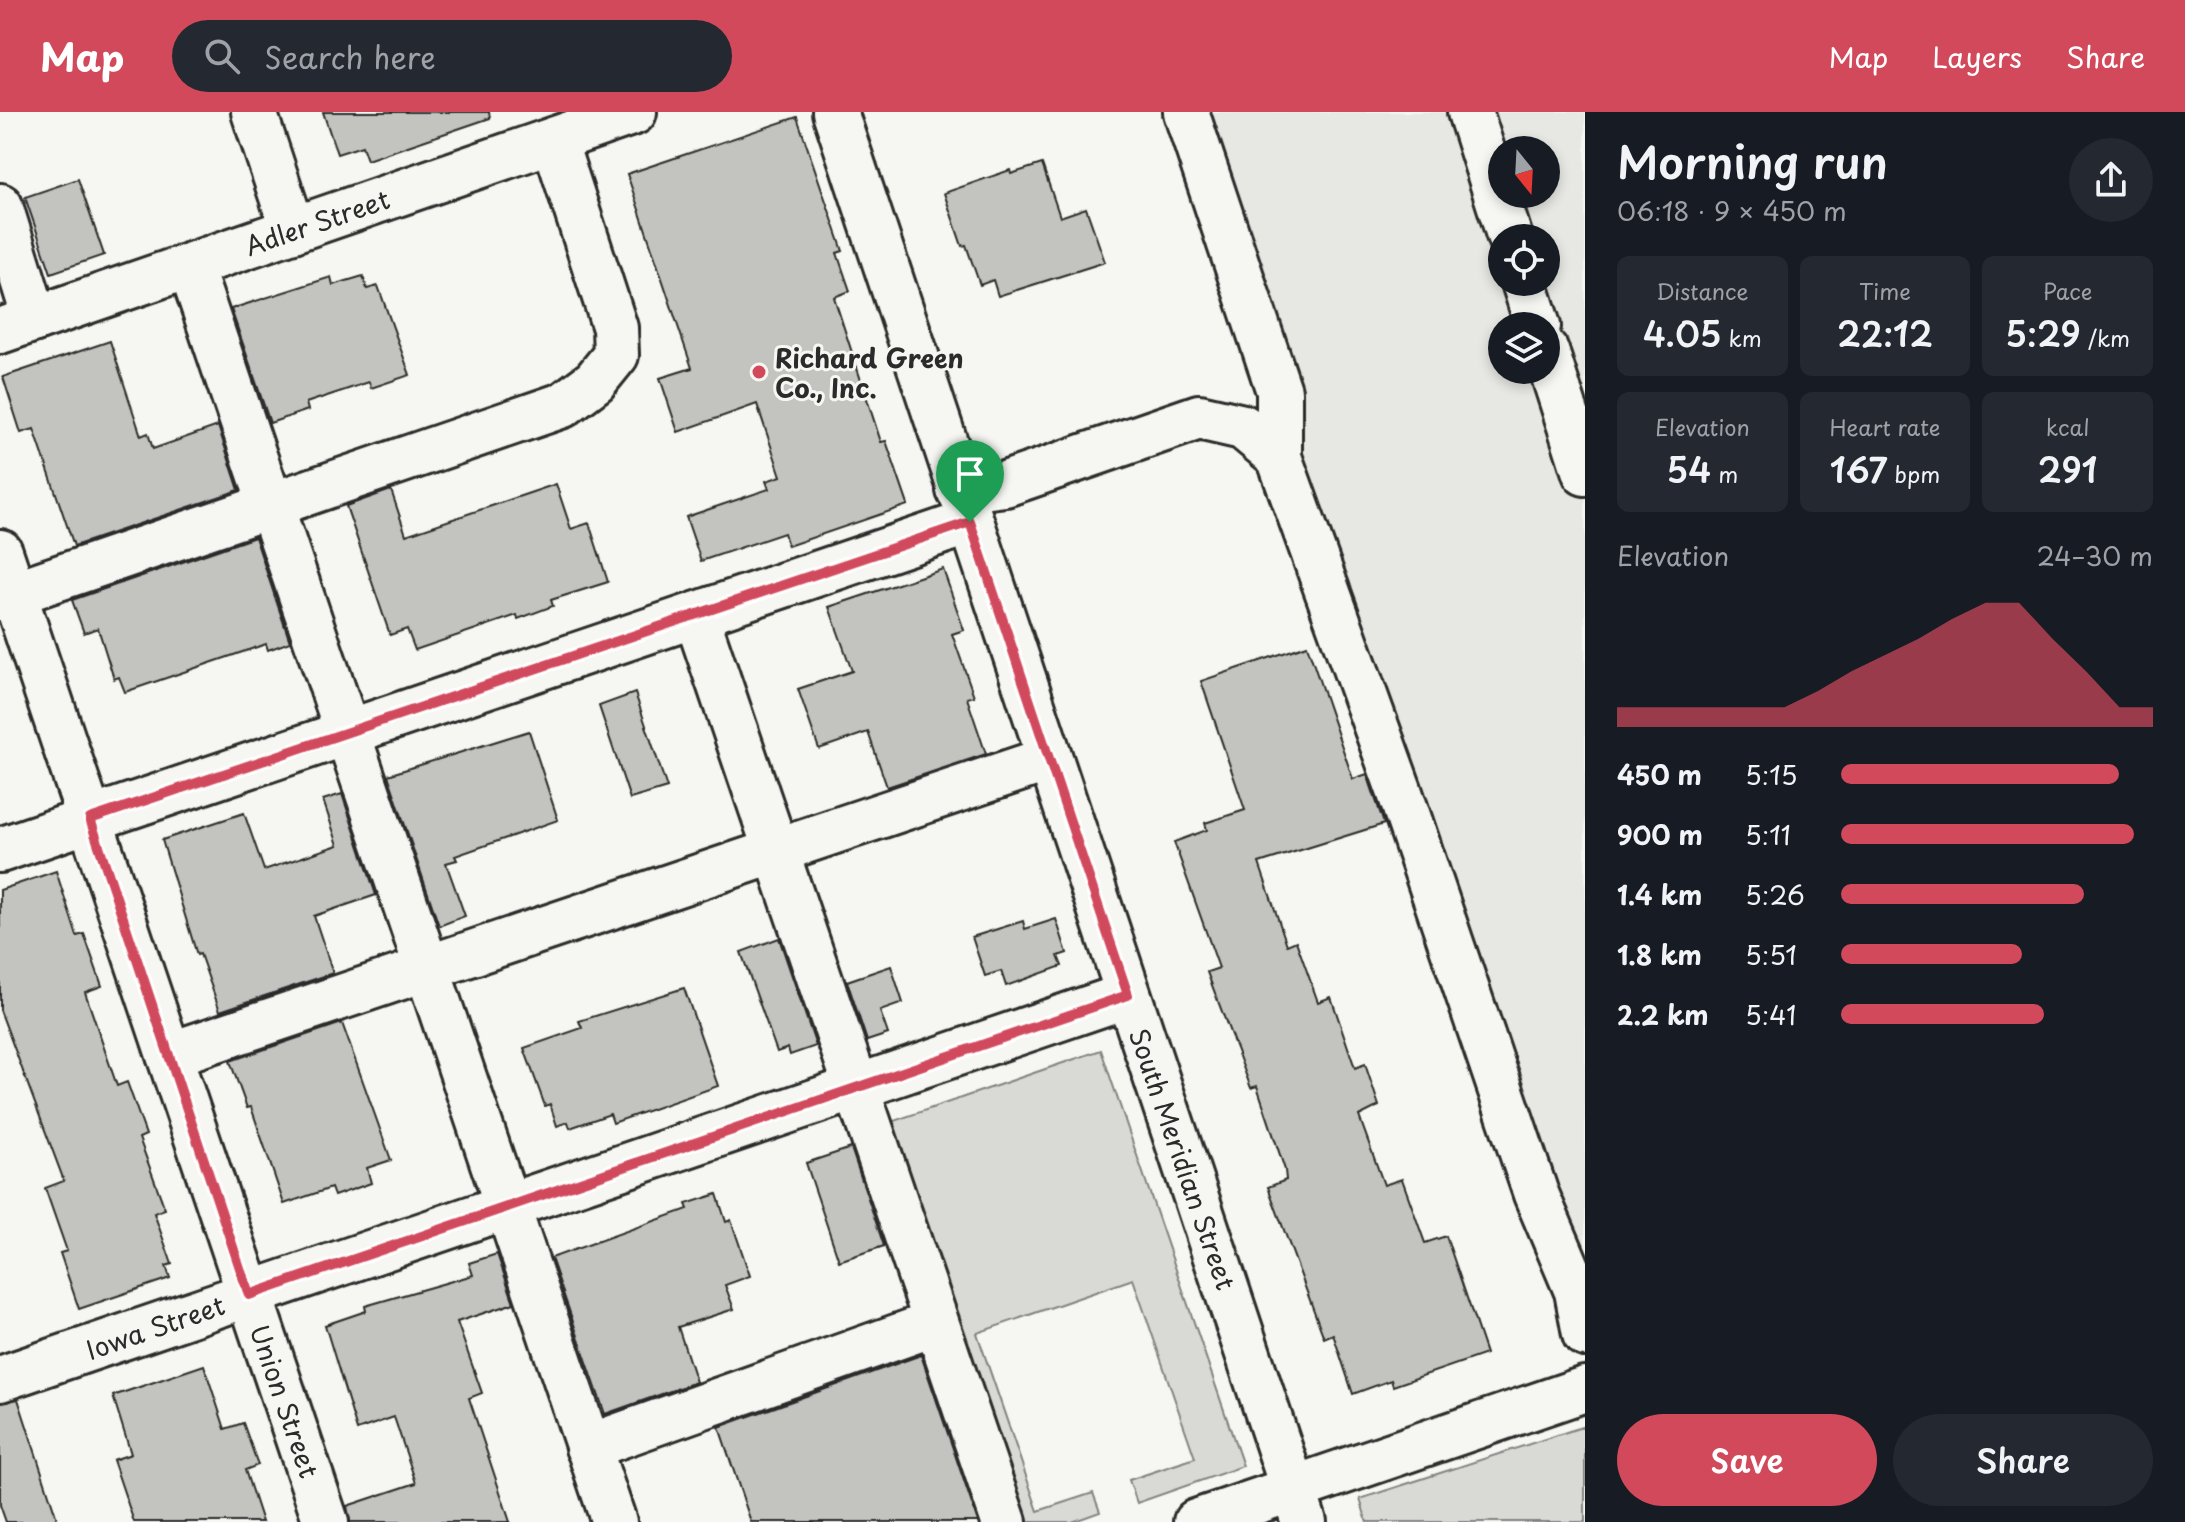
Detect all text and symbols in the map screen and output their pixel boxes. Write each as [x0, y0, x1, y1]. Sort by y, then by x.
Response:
search box [172, 20, 732, 92]
text: Map [40, 28, 124, 85]
icon: search [200, 34, 244, 78]
text: Search here [264, 34, 436, 79]
text: Map [1828, 35, 1888, 78]
text: Layers [1932, 35, 2022, 78]
text: Share [2066, 35, 2145, 78]
text: Morning run [1617, 128, 1888, 194]
north arrow [1488, 136, 1560, 208]
map controls [1488, 136, 1560, 384]
button: share [2069, 138, 2153, 222]
street label: Adler Street [239, 179, 395, 265]
text: 06:18 · 9 × 450 m [1617, 191, 1847, 230]
button: locate [1488, 224, 1560, 296]
text: Distance [1656, 274, 1748, 307]
text: Time [1859, 274, 1911, 307]
text: Pace [2043, 274, 2092, 307]
text: 4.05 [1643, 307, 1721, 359]
text: 22:12 [1837, 307, 1933, 359]
text: 5:29 [2005, 307, 2081, 359]
button: layers [1488, 312, 1560, 384]
text: km [1721, 321, 1762, 354]
text: /km [2081, 321, 2130, 354]
place label: Richard Green Co., Inc. [775, 338, 964, 407]
marker: Richard Green Co., Inc. [750, 363, 768, 381]
text: Elevation [1655, 410, 1750, 443]
text: Heart rate [1829, 410, 1941, 443]
text: kcal [2046, 410, 2090, 443]
pin [936, 440, 1004, 522]
text: 54 [1666, 443, 1711, 495]
text: 167 [1830, 443, 1887, 495]
text: 291 [2038, 443, 2098, 495]
icon: arrive [948, 452, 992, 496]
text: m [1711, 457, 1738, 490]
text: bpm [1887, 457, 1940, 490]
text: Elevation [1617, 536, 1729, 575]
text: 24–30 m [2037, 536, 2153, 575]
text: 450 m [1617, 755, 1702, 794]
text: 5:15 [1745, 755, 1798, 794]
text: 900 m [1617, 815, 1703, 854]
text: 5:11 [1745, 815, 1791, 854]
text: 1.4 km [1617, 875, 1702, 914]
text: 5:26 [1745, 875, 1805, 914]
text: 1.8 km [1617, 935, 1702, 974]
text: 5:51 [1745, 935, 1797, 974]
text: 2.2 km [1617, 995, 1708, 1034]
text: 5:41 [1745, 995, 1796, 1034]
street label: South Meridian Street [1120, 1023, 1246, 1295]
street label: Iowa Street [80, 1285, 230, 1369]
street label: Union Street [241, 1319, 329, 1483]
button: Save [1617, 1414, 1877, 1506]
button: Share [1893, 1414, 2153, 1506]

